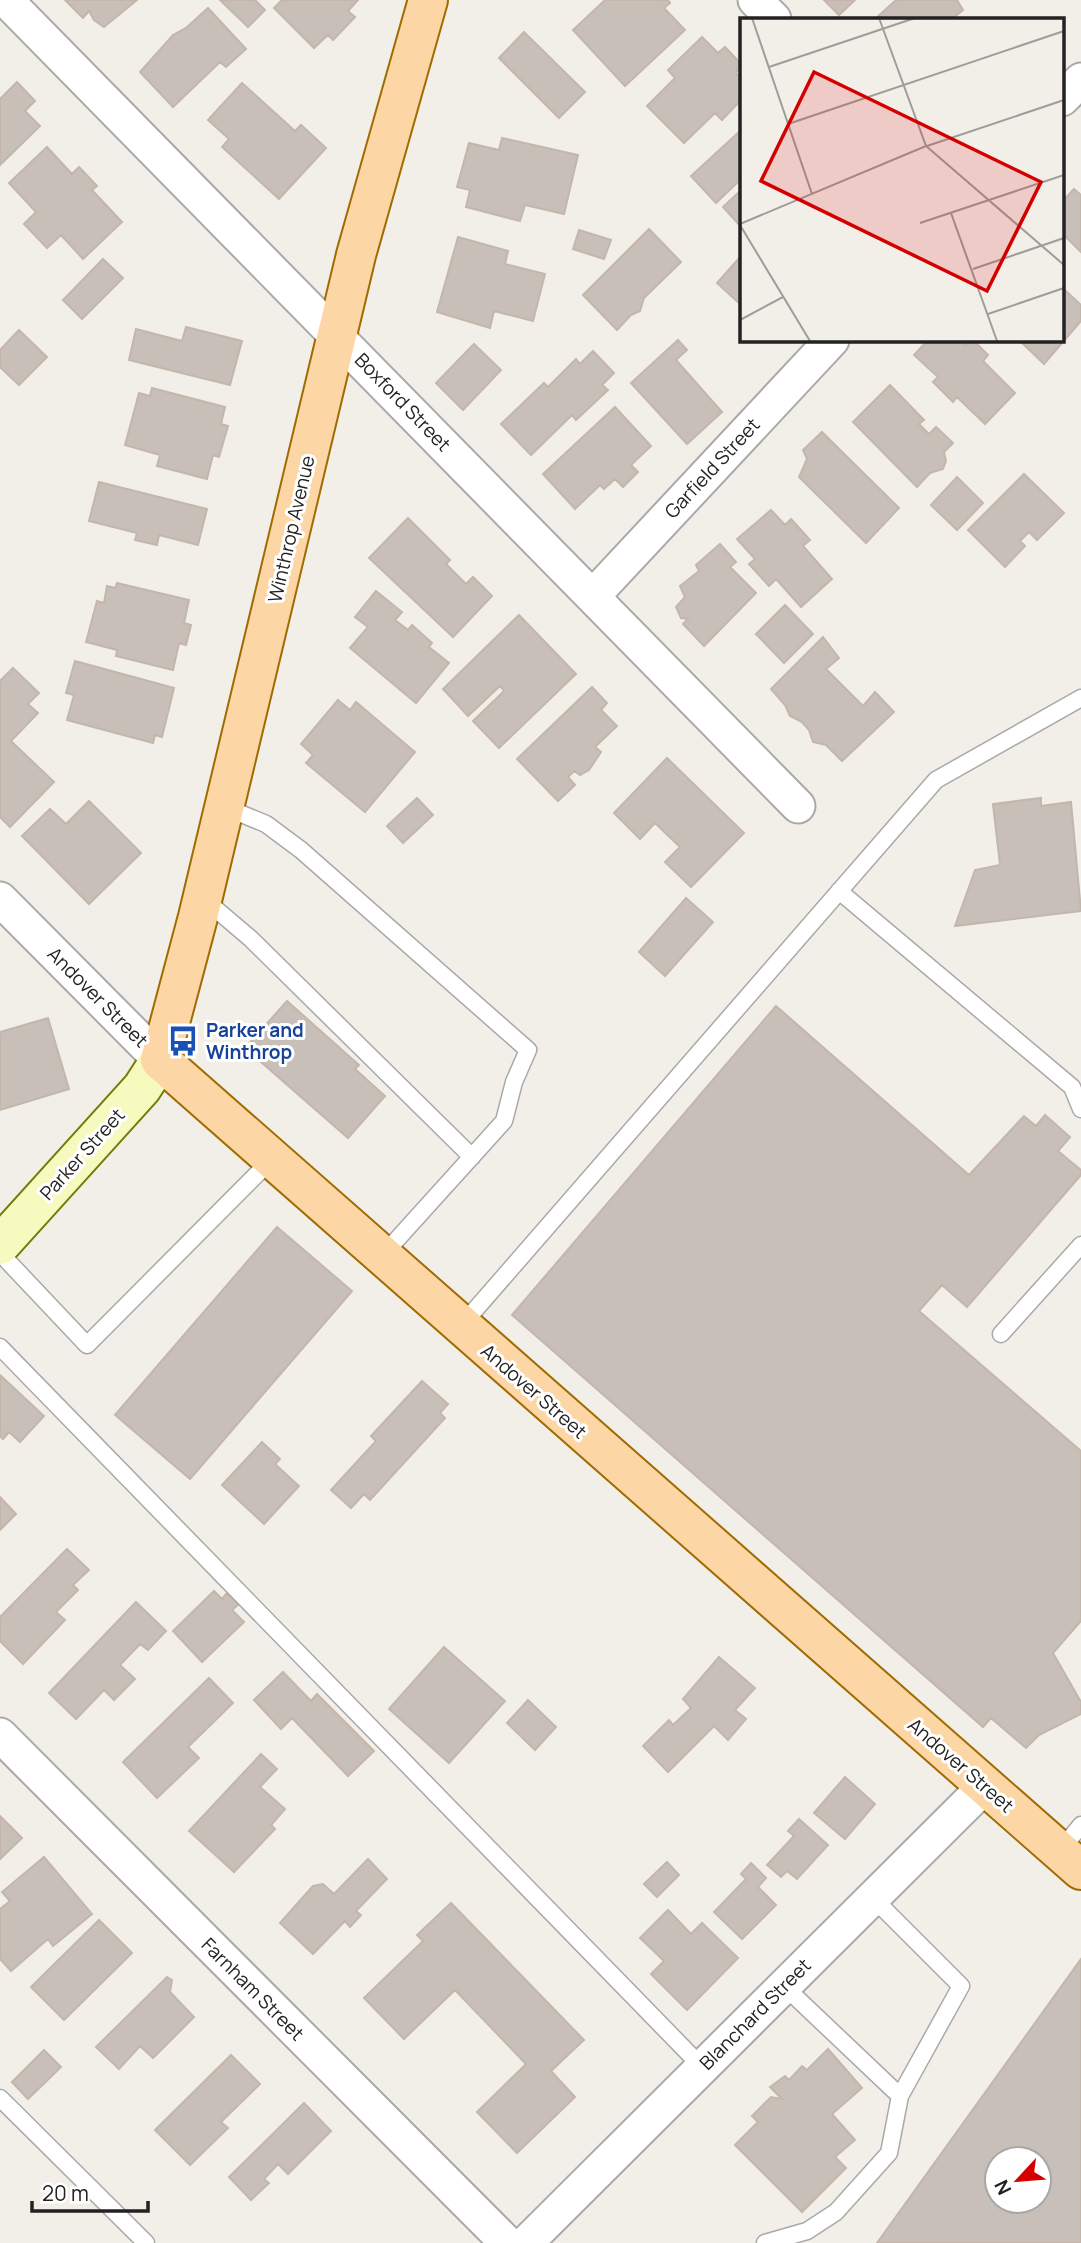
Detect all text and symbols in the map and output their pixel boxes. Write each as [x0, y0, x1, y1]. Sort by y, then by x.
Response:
inset map [740, 18, 1064, 341]
street label: Boxford Street [349, 347, 457, 457]
street label: Garfield Street [659, 412, 765, 524]
street label: Winthrop Avenue [261, 453, 321, 605]
street label: Andover Street [42, 941, 154, 1053]
place label: Parker and Winthrop [206, 1017, 304, 1065]
bus stop icon: Parker and Winthrop [166, 1024, 200, 1058]
street label: Parker Street [34, 1102, 130, 1206]
street label: Andover Street [476, 1338, 592, 1444]
street label: Andover Street [903, 1712, 1019, 1818]
street label: Farnham Street [196, 1932, 310, 2046]
street label: Blanchard Street [694, 1953, 816, 2075]
north arrow [983, 2145, 1053, 2215]
scale bar [32, 2170, 147, 2214]
text: N [988, 2176, 1017, 2199]
text: 20 m [42, 2179, 89, 2207]

